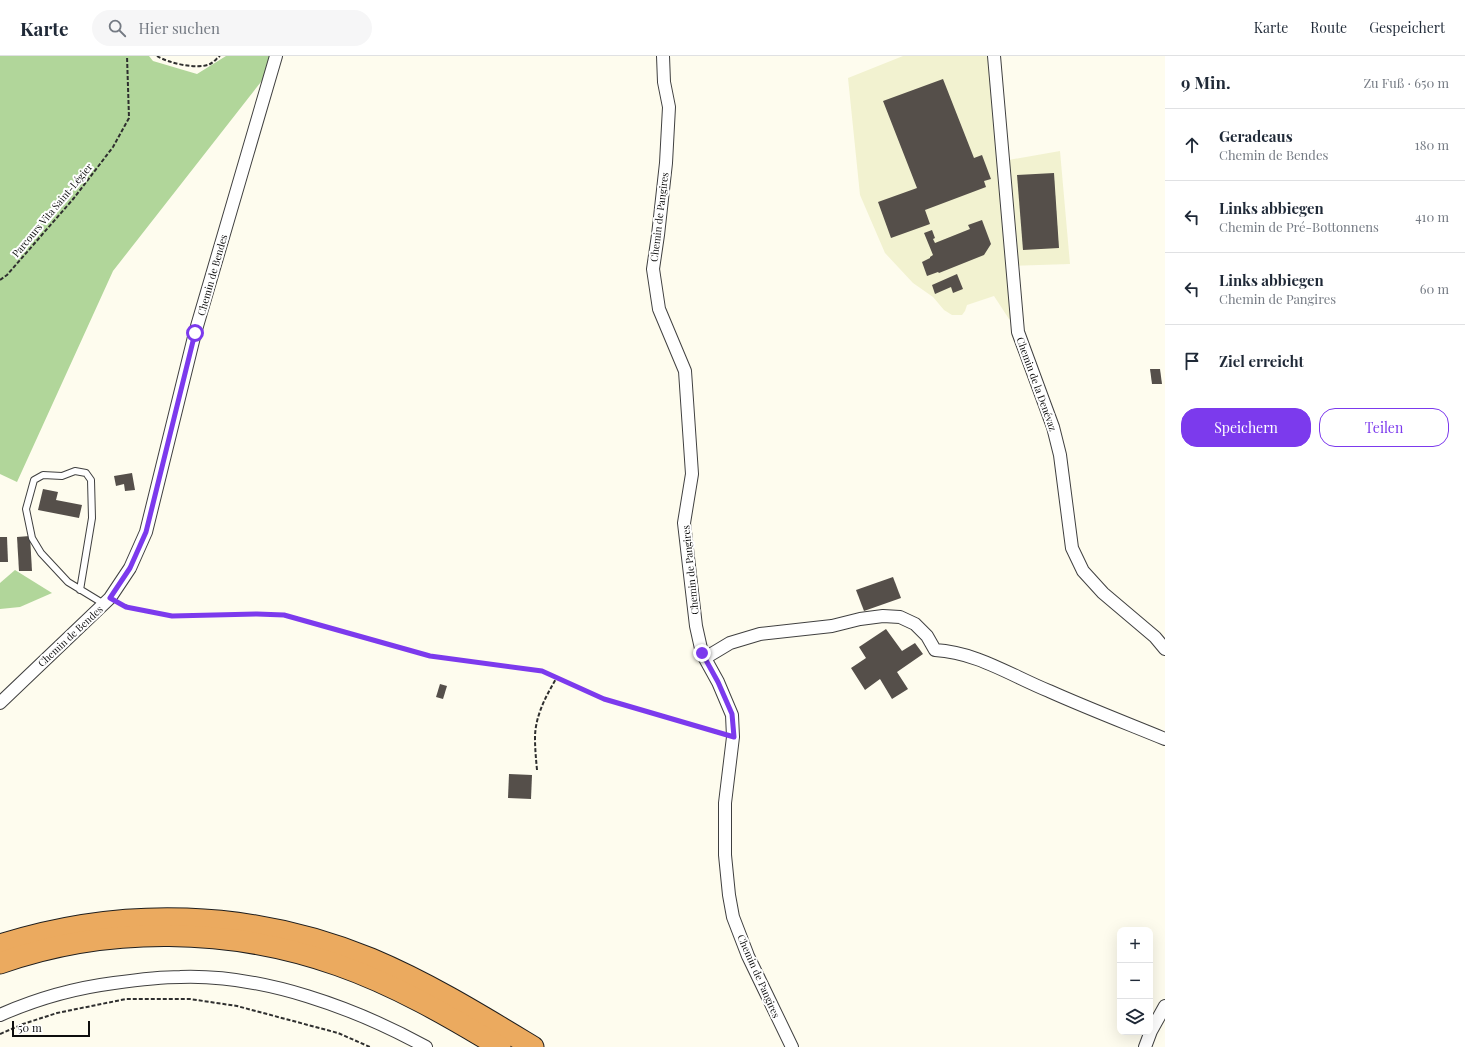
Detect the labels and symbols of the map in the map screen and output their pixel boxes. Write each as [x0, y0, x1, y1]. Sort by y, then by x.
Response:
street label: Parcours Vita Saint-Légier [9, 160, 96, 260]
street label: Chemin de Pangires [647, 171, 671, 263]
street label: Chemin de Bendes [194, 233, 230, 317]
route start [186, 324, 204, 342]
street label: Chemin de la Denévaz [1013, 335, 1061, 433]
street label: Chemin de Pangires [678, 524, 702, 616]
street label: Chemin de Bendes [34, 602, 106, 670]
route end [693, 644, 711, 662]
street label: Chemin de Pangires [734, 932, 784, 1020]
scale bar [12, 1019, 90, 1038]

